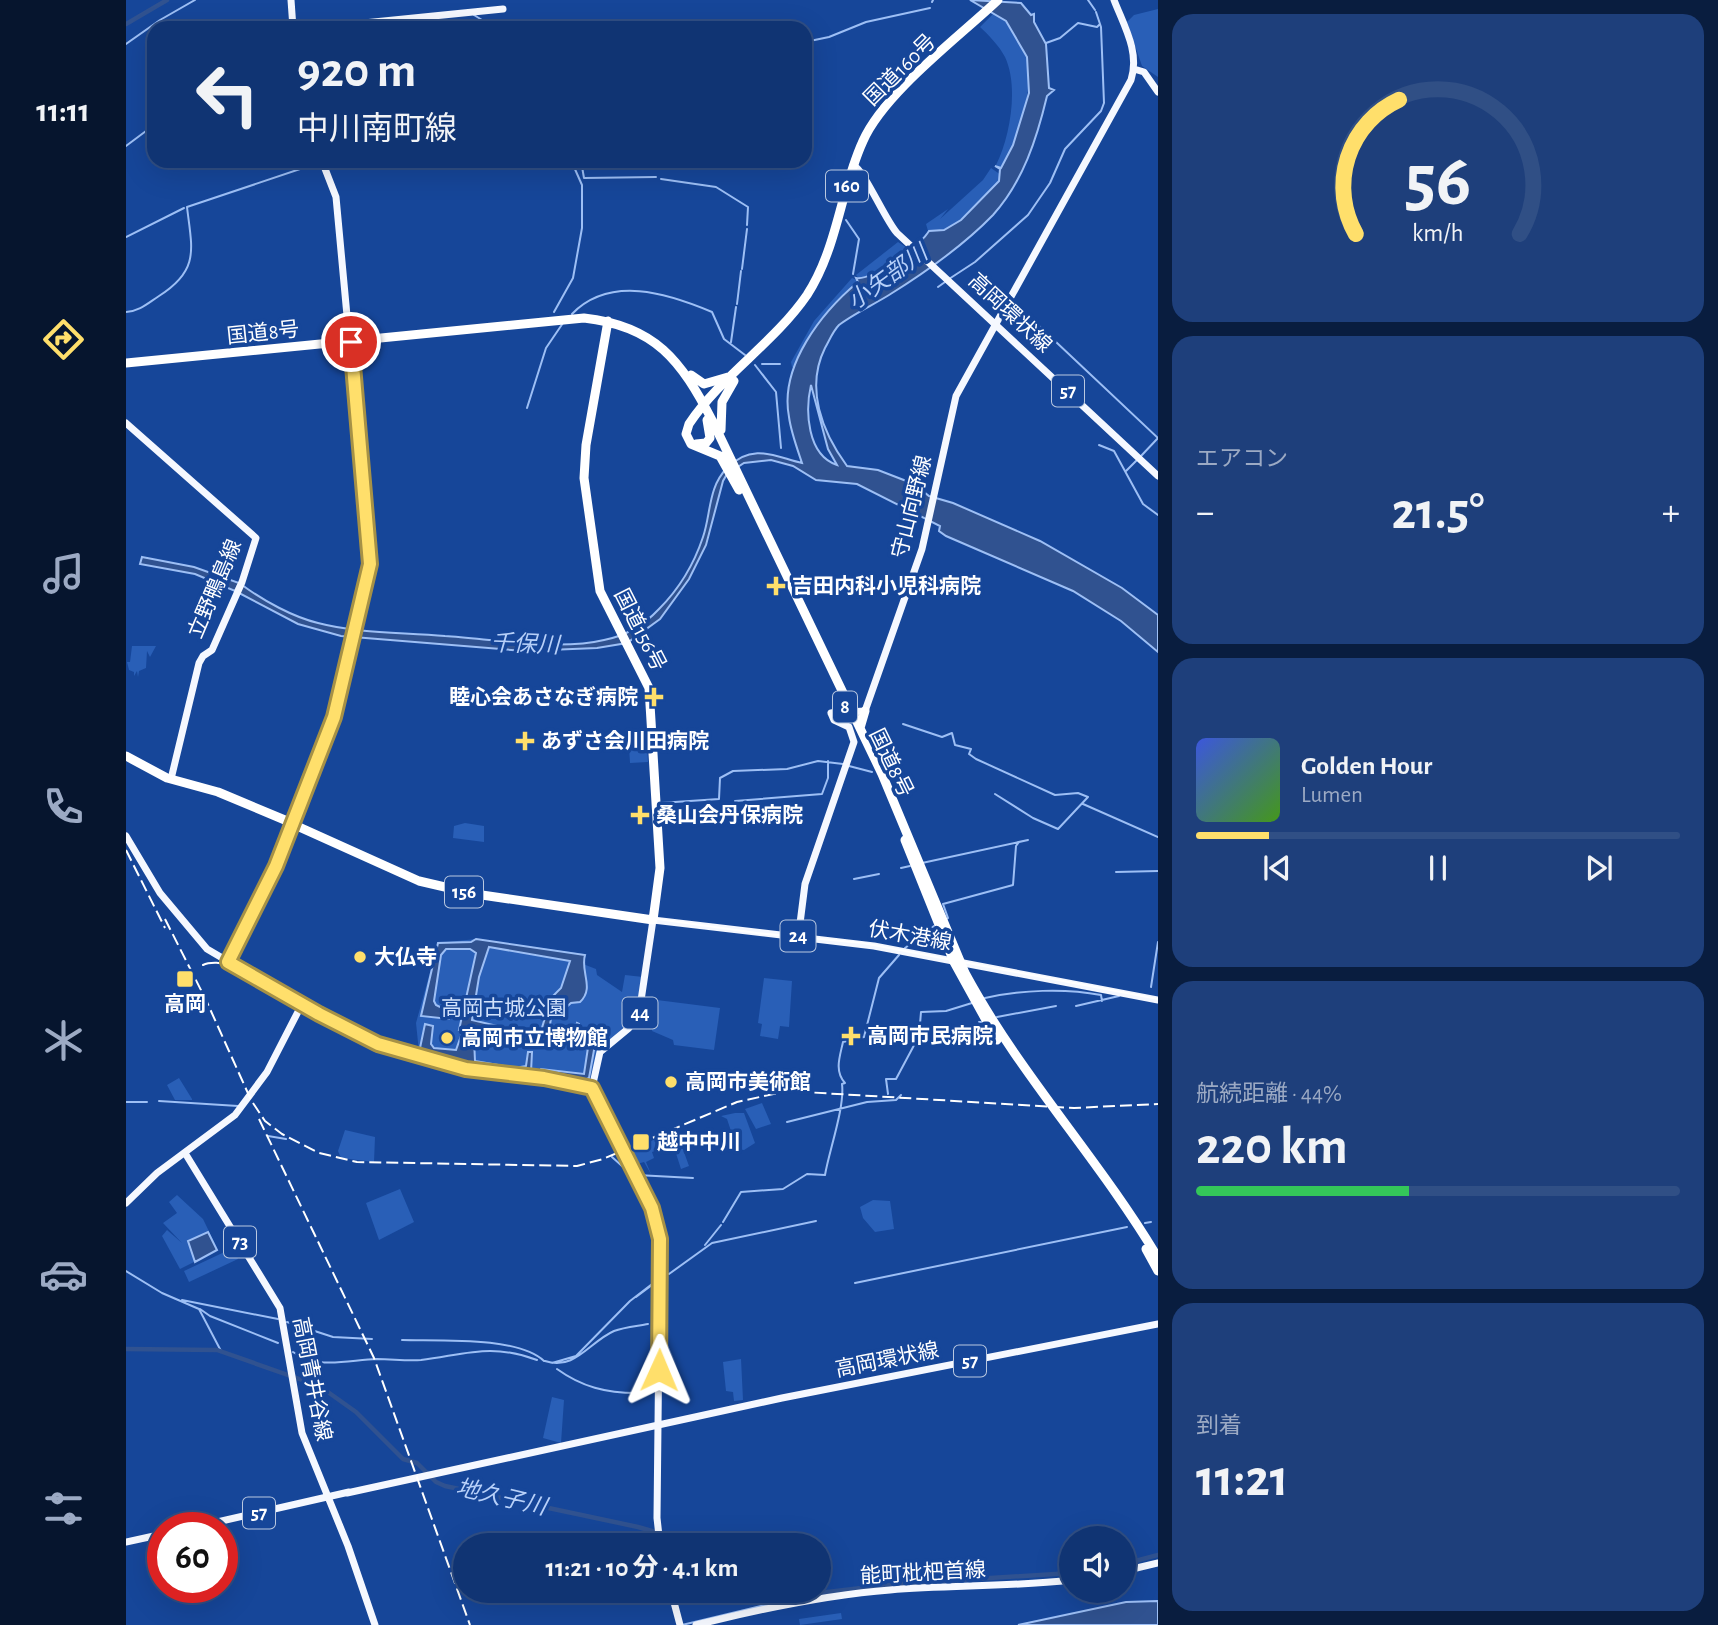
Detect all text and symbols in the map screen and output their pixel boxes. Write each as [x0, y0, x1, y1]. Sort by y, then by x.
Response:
street label: 国道160号 [860, 30, 940, 110]
text: 920 m [297, 47, 416, 96]
icon: left [182, 49, 273, 140]
text: 11:11 [36, 95, 90, 127]
text: 中川南町線 [297, 113, 457, 145]
text: 56 [1405, 146, 1471, 219]
road number: 160 [826, 170, 868, 202]
text: km/h [1412, 221, 1464, 246]
water label: 小矢部川 [843, 238, 934, 314]
street label: 高岡環状線 [964, 269, 1056, 356]
pin [321, 312, 381, 372]
icon: directions [39, 315, 88, 364]
street label: 国道8号 [226, 318, 300, 347]
icon: arrive [332, 323, 370, 361]
road number: 57 [1052, 376, 1084, 406]
text: エアコン [1196, 448, 1288, 471]
street label: 守山向野線 [888, 453, 935, 560]
text: 21.5° [1392, 486, 1484, 538]
text: − [1196, 494, 1214, 532]
text: + [1662, 494, 1680, 532]
street label: 立野鴨島線 [184, 536, 245, 641]
icon: music [39, 549, 88, 598]
place label: 吉田内科小児科病院 [792, 575, 981, 597]
marker: 吉田内科小児科病院 [766, 576, 786, 596]
street label: 国道156号 [610, 585, 670, 674]
water label: 千保川 [490, 630, 563, 658]
place label: 睦心会あさなぎ病院 [449, 686, 638, 708]
marker: 睦心会あさなぎ病院 [644, 687, 664, 707]
road number: 8 [833, 692, 857, 722]
street label: 国道8号 [866, 725, 917, 800]
place label: あずさ会川田病院 [541, 729, 709, 752]
marker: あずさ会川田病院 [515, 731, 535, 751]
text: Golden Hour [1301, 753, 1432, 779]
icon: phone [39, 782, 88, 831]
text: Lumen [1301, 784, 1363, 807]
place label: 桑山会丹保病院 [656, 804, 803, 826]
marker: 桑山会丹保病院 [630, 805, 650, 825]
icon: previous [1258, 849, 1296, 887]
icon: pause [1419, 849, 1457, 887]
icon: next [1580, 849, 1618, 887]
road number: 156 [445, 876, 483, 908]
street label: 伏木港線 [867, 917, 953, 954]
road number: 24 [780, 920, 816, 952]
place label: 大仏寺 [374, 946, 437, 968]
marker: 大仏寺 [352, 949, 368, 965]
marker: 高岡 [175, 969, 195, 989]
place label: 高岡 [164, 993, 206, 1015]
park label: 高岡古城公園 [441, 997, 567, 1019]
road number: 44 [622, 998, 658, 1028]
icon: climate [39, 1016, 88, 1065]
place label: 高岡市民病院 [867, 1025, 993, 1047]
place label: 高岡市立博物館 [461, 1026, 608, 1049]
marker: 高岡市民病院 [841, 1026, 861, 1046]
marker: 高岡市立博物館 [439, 1030, 455, 1046]
place label: 高岡市美術館 [685, 1070, 811, 1093]
marker: 高岡市美術館 [663, 1074, 679, 1090]
text: 航続距離 · 44% [1196, 1083, 1342, 1106]
text: 220 km [1196, 1121, 1348, 1173]
place label: 越中中川 [657, 1130, 741, 1153]
marker: 越中中川 [631, 1132, 651, 1152]
road number: 73 [224, 1226, 256, 1258]
icon: car [39, 1250, 88, 1299]
street label: 高岡青井谷線 [290, 1315, 335, 1443]
position arrow [622, 1333, 696, 1407]
street label: 高岡環状線 [833, 1339, 941, 1380]
road number: 57 [954, 1345, 986, 1376]
text: 到着 [1196, 1415, 1242, 1438]
text: 11:21 [1196, 1453, 1289, 1505]
water label: 地久子川 [454, 1474, 552, 1520]
icon: filters [39, 1484, 88, 1533]
road number: 57 [243, 1498, 275, 1528]
speed limit sign: 60 [147, 1512, 238, 1603]
map controls [1059, 1526, 1136, 1603]
button: sound [1059, 1526, 1136, 1603]
text: 11:21 · 10 分 · 4.1 km [546, 1555, 738, 1581]
street label: 能町枇杷首線 [859, 1558, 986, 1587]

